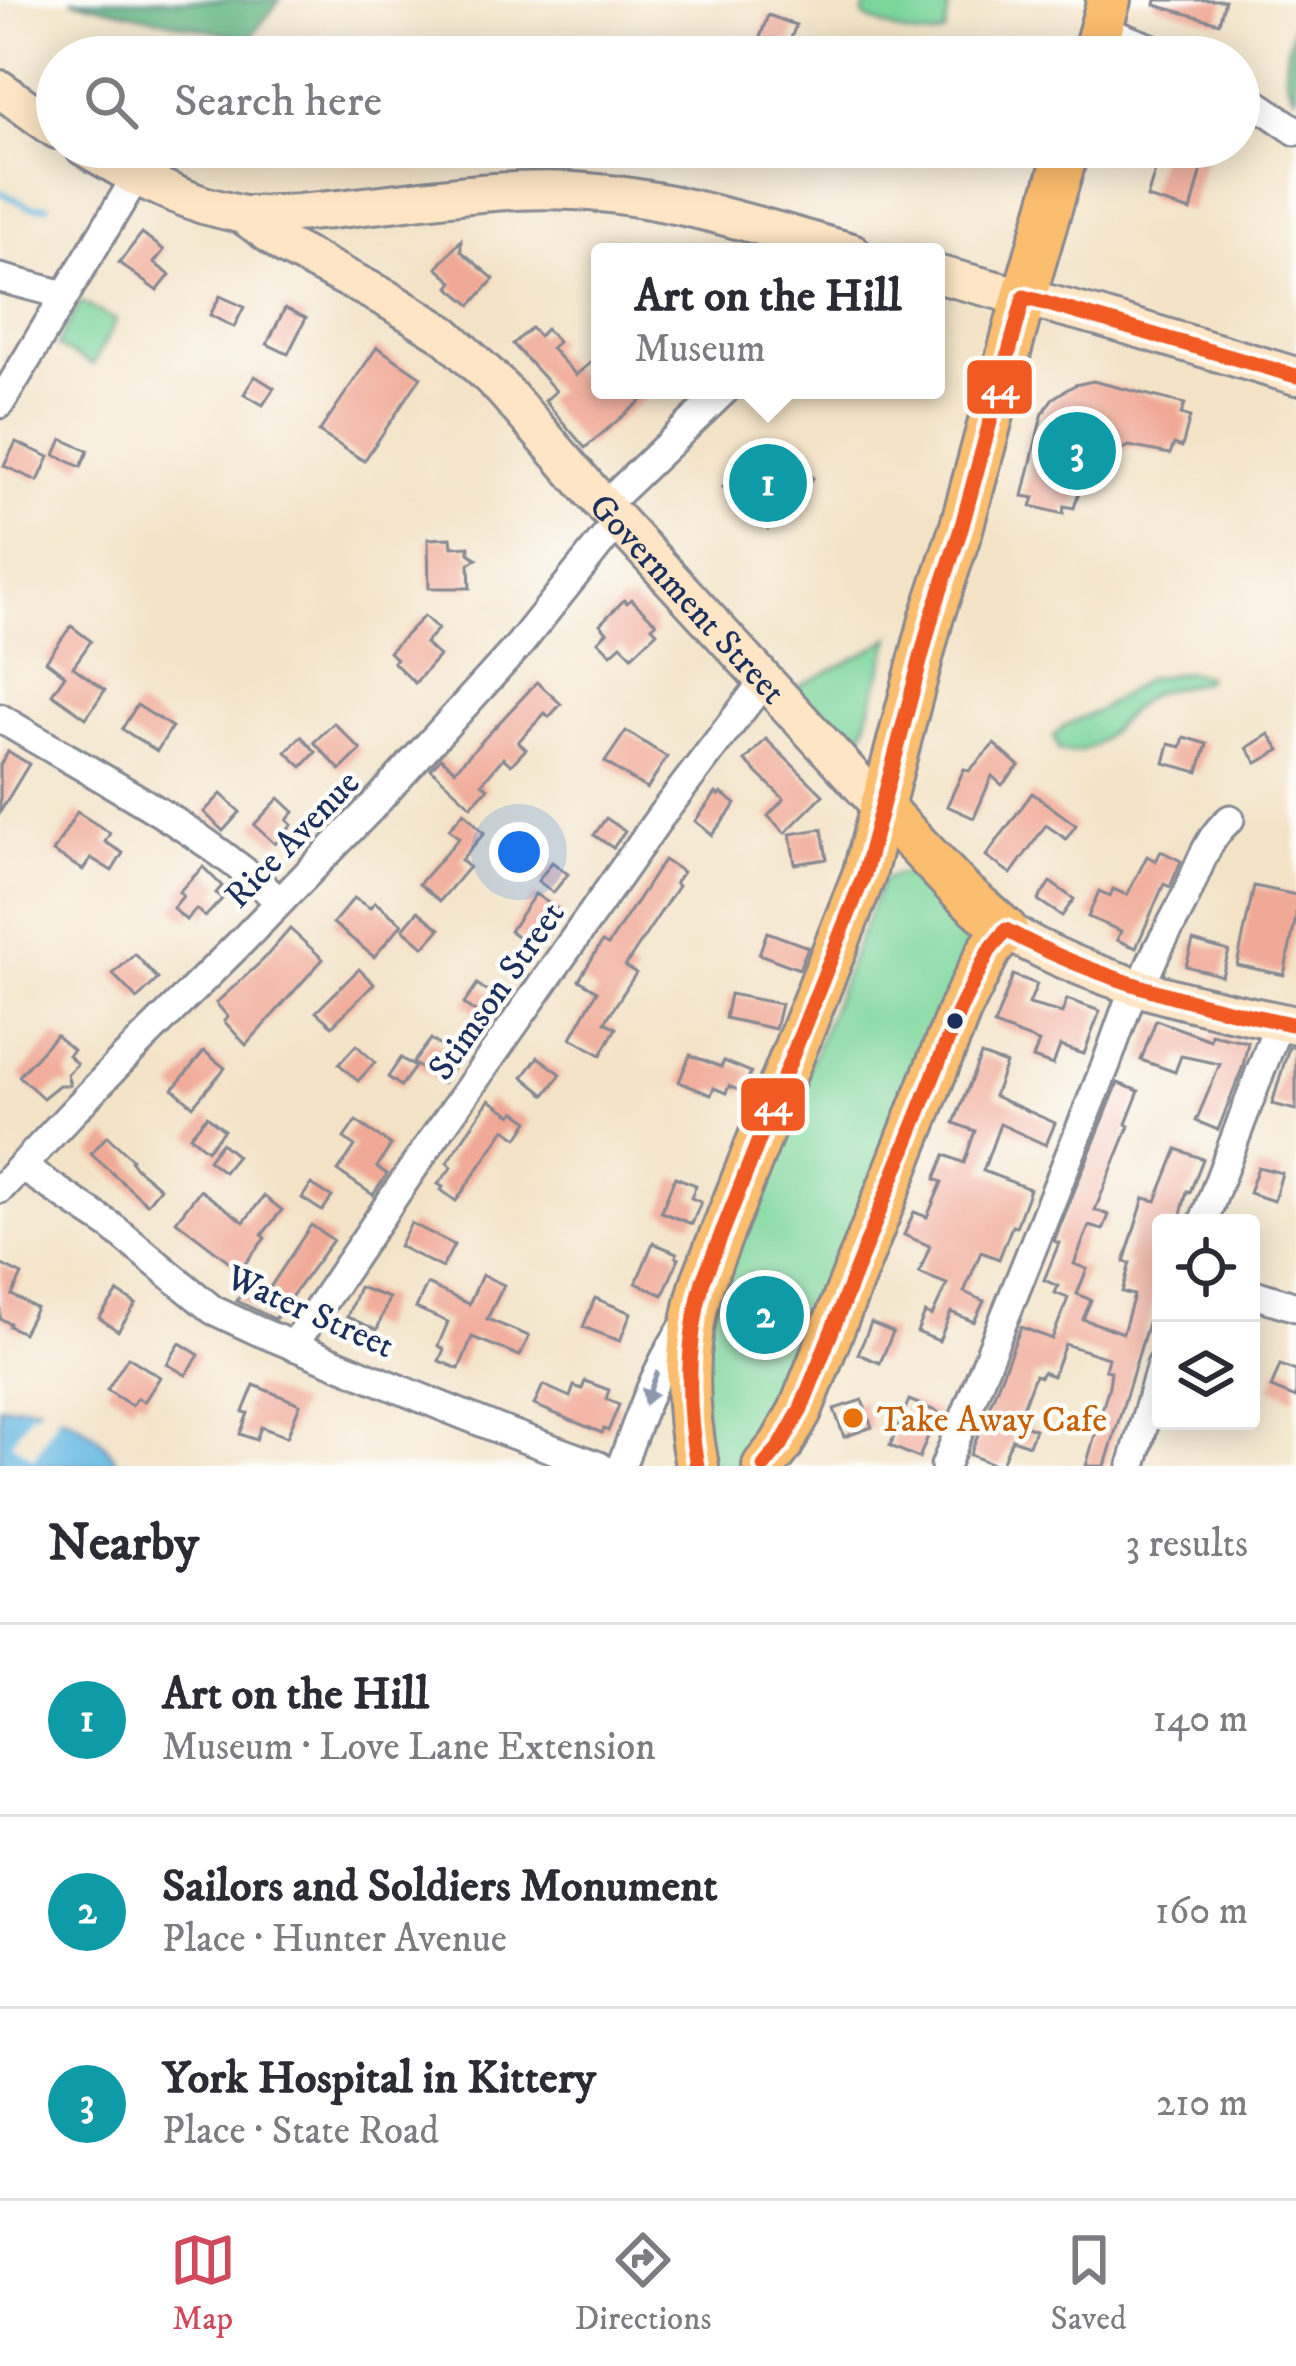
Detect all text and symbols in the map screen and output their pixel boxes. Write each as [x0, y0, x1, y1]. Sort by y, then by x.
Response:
search box [36, 36, 1260, 168]
icon: search [78, 69, 144, 135]
text: Search here [174, 74, 382, 130]
popup [591, 243, 945, 399]
text: Art on the Hill [634, 269, 902, 325]
text: Museum [634, 325, 766, 374]
line badge: 44 [965, 358, 1034, 416]
text: 44 [981, 369, 1021, 410]
pin: 3 [1038, 406, 1116, 496]
pin: 1 [729, 438, 807, 528]
street label: Government Street [579, 485, 795, 714]
street label: Rice Avenue [216, 761, 370, 918]
your location [489, 822, 549, 882]
street label: Stimson Street [419, 893, 575, 1090]
unlabelled marker [944, 1010, 966, 1032]
line badge: 44 [739, 1076, 807, 1133]
text: 44 [754, 1086, 794, 1127]
map controls [1152, 1214, 1260, 1430]
button: locate [1152, 1214, 1260, 1322]
street label: Water Street [218, 1255, 401, 1369]
pin: 2 [726, 1270, 804, 1360]
button: layers [1152, 1322, 1260, 1430]
one-way arrow [641, 1370, 660, 1406]
place label: Take Away Cafe [877, 1398, 1107, 1443]
marker: Take Away Cafe [840, 1405, 866, 1431]
text: Nearby [48, 1512, 199, 1576]
text: 3 results [1125, 1520, 1248, 1569]
text: Art on the Hill [162, 1667, 429, 1723]
text: 1 [80, 1695, 94, 1744]
text: 140 m [1153, 1695, 1248, 1744]
text: Museum · Love Lane Extension [162, 1723, 656, 1772]
text: Sailors and Soldiers Monument [162, 1859, 718, 1915]
text: 2 [77, 1887, 97, 1936]
text: 160 m [1155, 1887, 1248, 1936]
text: Place · Hunter Avenue [162, 1915, 507, 1964]
text: York Hospital in Kittery [162, 2051, 596, 2107]
text: 3 [80, 2079, 94, 2128]
text: 210 m [1156, 2079, 1248, 2128]
text: Place · State Road [162, 2107, 439, 2156]
tab: Map [170, 2227, 236, 2340]
tab: Directions [575, 2227, 711, 2340]
tab: Saved [1051, 2227, 1126, 2340]

